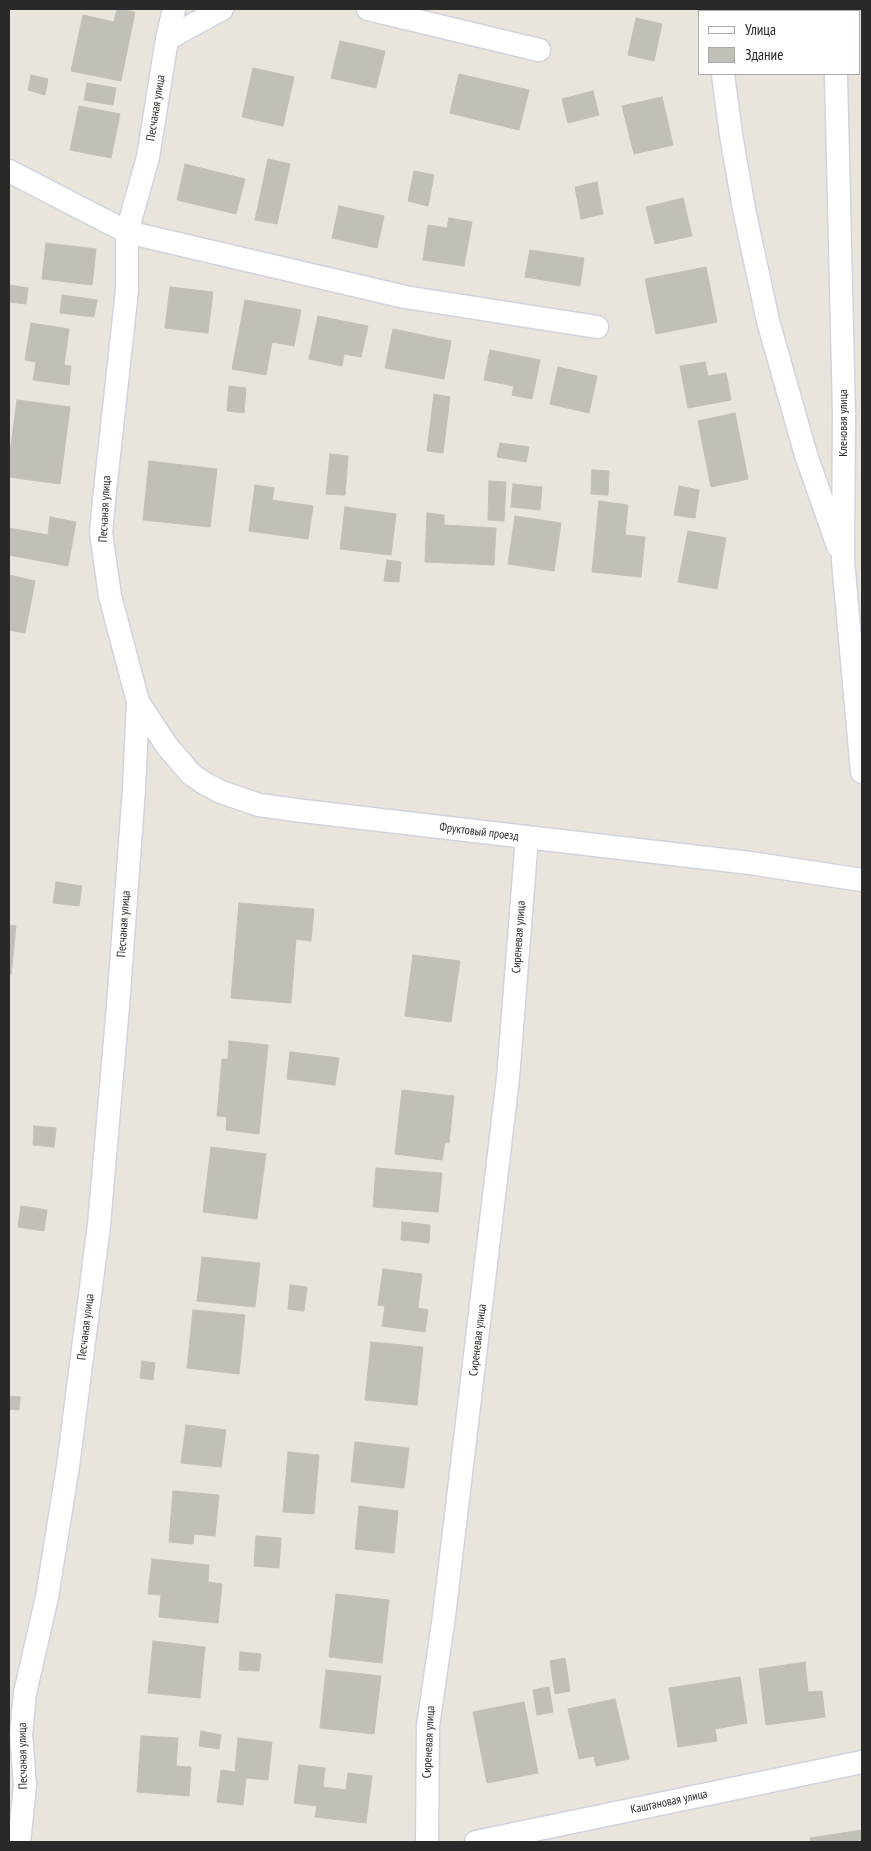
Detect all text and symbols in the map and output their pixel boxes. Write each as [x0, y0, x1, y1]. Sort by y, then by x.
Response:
legend [698, 10, 861, 75]
text: Улица [745, 20, 776, 39]
text: Здание [745, 45, 783, 64]
street label: Песчаная улица [144, 74, 168, 142]
street label: Кленовая улица [837, 389, 851, 457]
street label: Песчаная улица [96, 475, 114, 543]
street label: Фруктовый проезд [439, 820, 519, 844]
street label: Песчаная улица [114, 890, 134, 958]
street label: Сиреневая улица [509, 900, 529, 974]
street label: Песчаная улица [75, 1293, 97, 1361]
street label: Сиреневая улица [466, 1303, 490, 1377]
street label: Сиреневая улица [420, 1705, 438, 1779]
street label: Песчаная улица [15, 1722, 31, 1790]
street label: Каштановая улица [629, 1787, 709, 1817]

